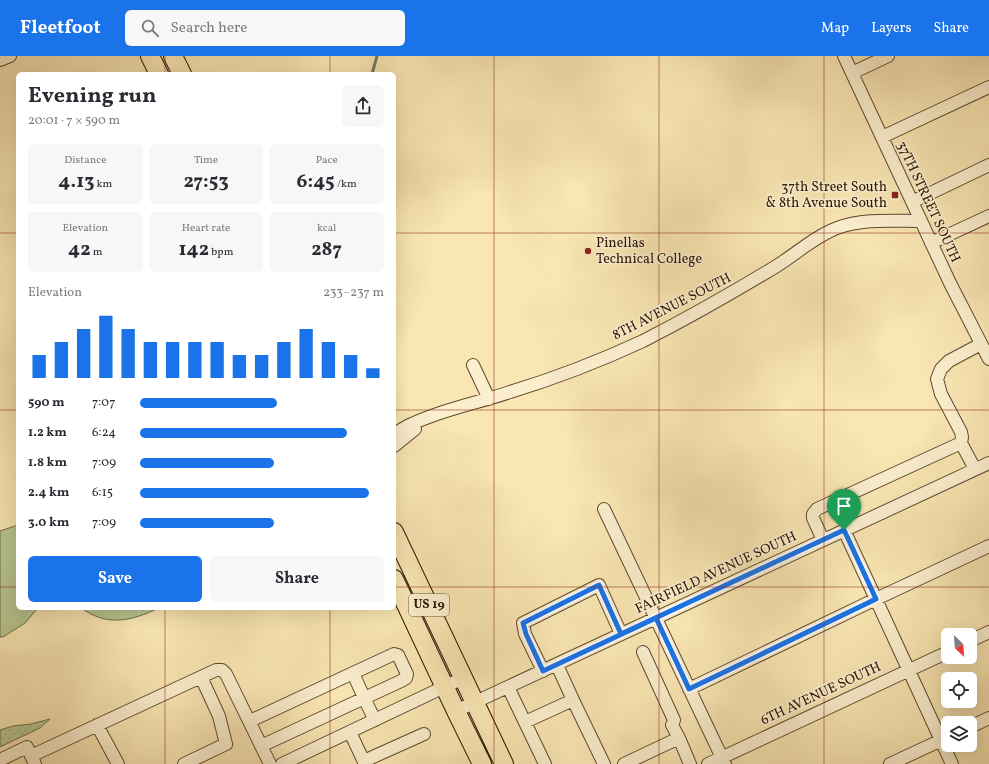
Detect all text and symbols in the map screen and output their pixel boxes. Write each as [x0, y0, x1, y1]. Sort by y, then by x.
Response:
search box [125, 10, 405, 46]
text: Fleetfoot [20, 15, 101, 41]
icon: search [139, 17, 161, 39]
text: Search here [171, 18, 247, 39]
text: Map [821, 19, 849, 38]
text: Layers [871, 19, 911, 38]
text: Share [933, 19, 969, 38]
text: Evening run [28, 81, 157, 112]
button: share [342, 85, 384, 127]
text: 20:01 · 7 × 590 m [28, 112, 120, 130]
street label: 37TH STREET SOUTH [891, 138, 965, 266]
text: Distance [64, 153, 106, 168]
text: Time [194, 153, 218, 168]
text: Pace [316, 153, 338, 168]
text: 4.13 [58, 168, 94, 196]
text: 27:53 [183, 168, 229, 196]
text: 6:45 [297, 168, 335, 196]
text: km [94, 177, 112, 192]
text: /km [335, 177, 357, 192]
place label: 37th Street South & 8th Avenue South [766, 178, 887, 213]
marker: 37th Street South & 8th Avenue South [890, 190, 900, 200]
text: Elevation [62, 221, 108, 236]
text: Heart rate [182, 221, 230, 236]
text: kcal [317, 221, 336, 236]
place label: Pinellas Technical College [596, 234, 702, 269]
text: 42 [68, 236, 91, 264]
text: 142 [179, 236, 209, 264]
text: 287 [311, 236, 342, 264]
text: m [91, 245, 103, 260]
text: bpm [209, 245, 233, 260]
marker: Pinellas Technical College [583, 246, 593, 256]
street label: 8TH AVENUE SOUTH [609, 269, 735, 345]
text: Elevation [28, 284, 82, 302]
text: 233–237 m [323, 284, 384, 302]
text: 590 m [28, 394, 65, 412]
text: 7:07 [92, 394, 116, 412]
text: 1.2 km [28, 424, 67, 442]
text: 6:24 [92, 424, 116, 442]
text: 1.8 km [28, 454, 67, 472]
text: 7:09 [92, 454, 116, 472]
text: 2.4 km [28, 484, 69, 502]
text: 6:15 [92, 484, 113, 502]
pin [827, 489, 861, 530]
icon: arrive [833, 495, 855, 517]
text: 3.0 km [28, 514, 69, 532]
text: 7:09 [92, 514, 116, 532]
street label: FAIRFIELD AVENUE SOUTH [632, 527, 800, 619]
button: Save [28, 556, 202, 602]
button: Share [210, 556, 384, 602]
road number: US 19 [409, 594, 449, 616]
north arrow [941, 628, 977, 664]
map controls [941, 628, 977, 752]
street label: 6TH AVENUE SOUTH [758, 658, 884, 730]
button: locate [941, 672, 977, 708]
button: layers [941, 716, 977, 752]

